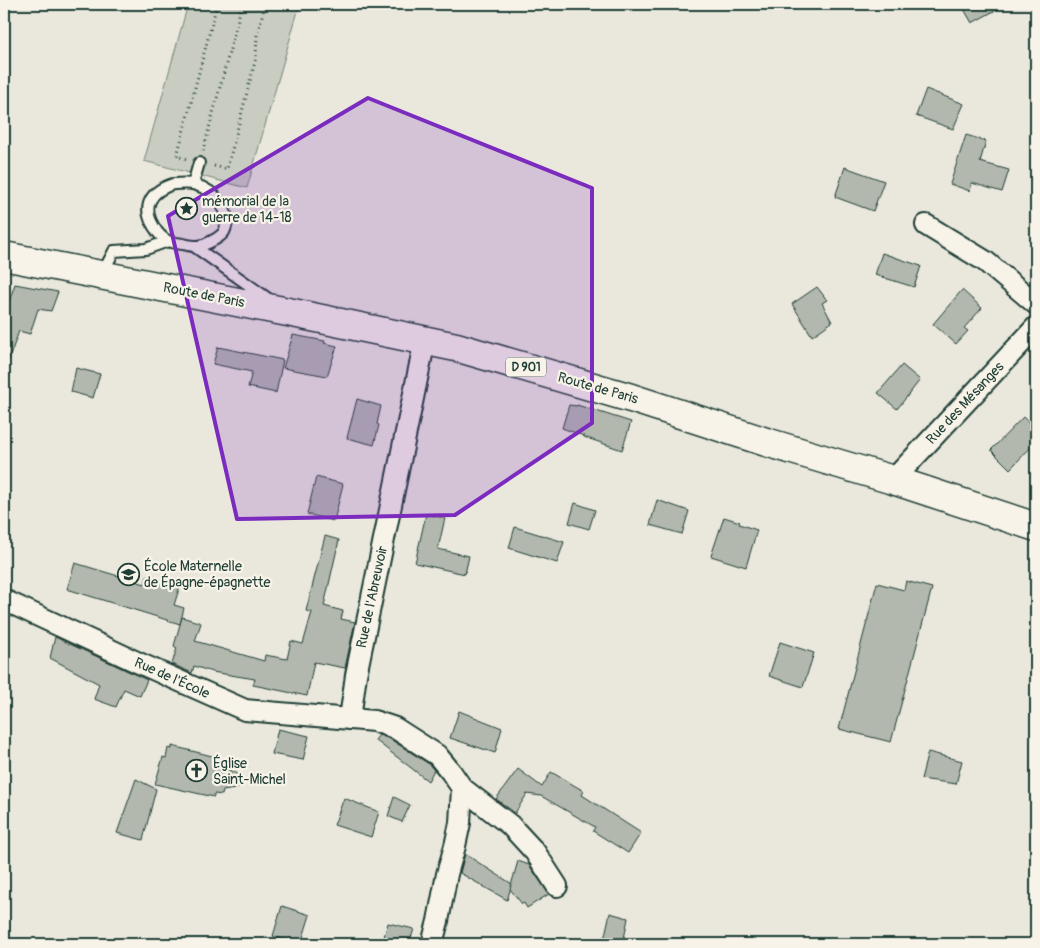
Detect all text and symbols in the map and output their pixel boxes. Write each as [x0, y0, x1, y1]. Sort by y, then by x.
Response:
place label: mémorial de la guerre de 14-18 [202, 193, 292, 226]
place icon: mémorial de la guerre de 14-18 [174, 197, 198, 221]
street label: Route de Paris [162, 279, 247, 311]
road number: D 901 [506, 358, 546, 377]
street label: Rue des Mésanges [923, 358, 1008, 448]
street label: Route de Paris [556, 368, 641, 408]
street label: Rue de l'Abreuvoir [353, 544, 391, 650]
place label: École Maternelle de Épagne-épagnette [144, 557, 270, 591]
school or university icon: École Maternelle de Épagne-épagnette [116, 562, 140, 586]
street label: Rue de l'École [132, 653, 213, 702]
place label: Église Saint-Michel [213, 754, 286, 788]
church icon: Église Saint-Michel [185, 759, 209, 783]

